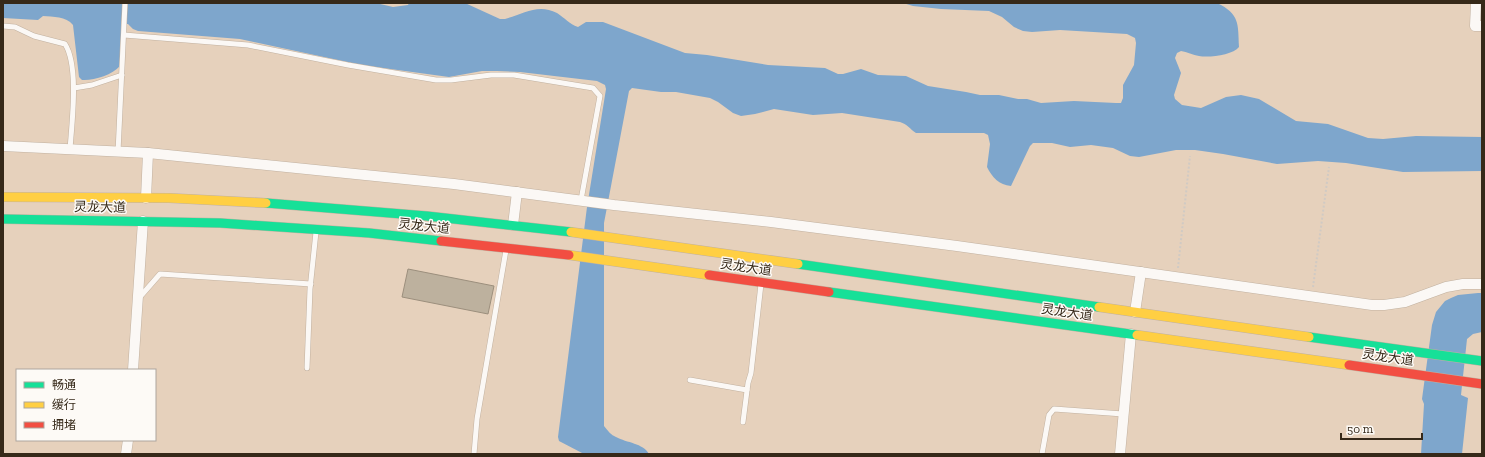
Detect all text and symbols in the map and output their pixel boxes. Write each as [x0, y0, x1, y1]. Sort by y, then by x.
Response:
street label: 灵龙大道 [74, 199, 126, 215]
street label: 灵龙大道 [397, 216, 451, 236]
street label: 灵龙大道 [719, 256, 773, 278]
street label: 灵龙大道 [1040, 301, 1094, 323]
street label: 灵龙大道 [1361, 346, 1415, 368]
legend [16, 369, 156, 441]
text: 畅通 [52, 378, 76, 392]
text: 缓行 [52, 398, 76, 412]
scale bar [1341, 415, 1422, 441]
text: 拥堵 [52, 418, 76, 432]
text: 50 m [1347, 422, 1374, 436]

